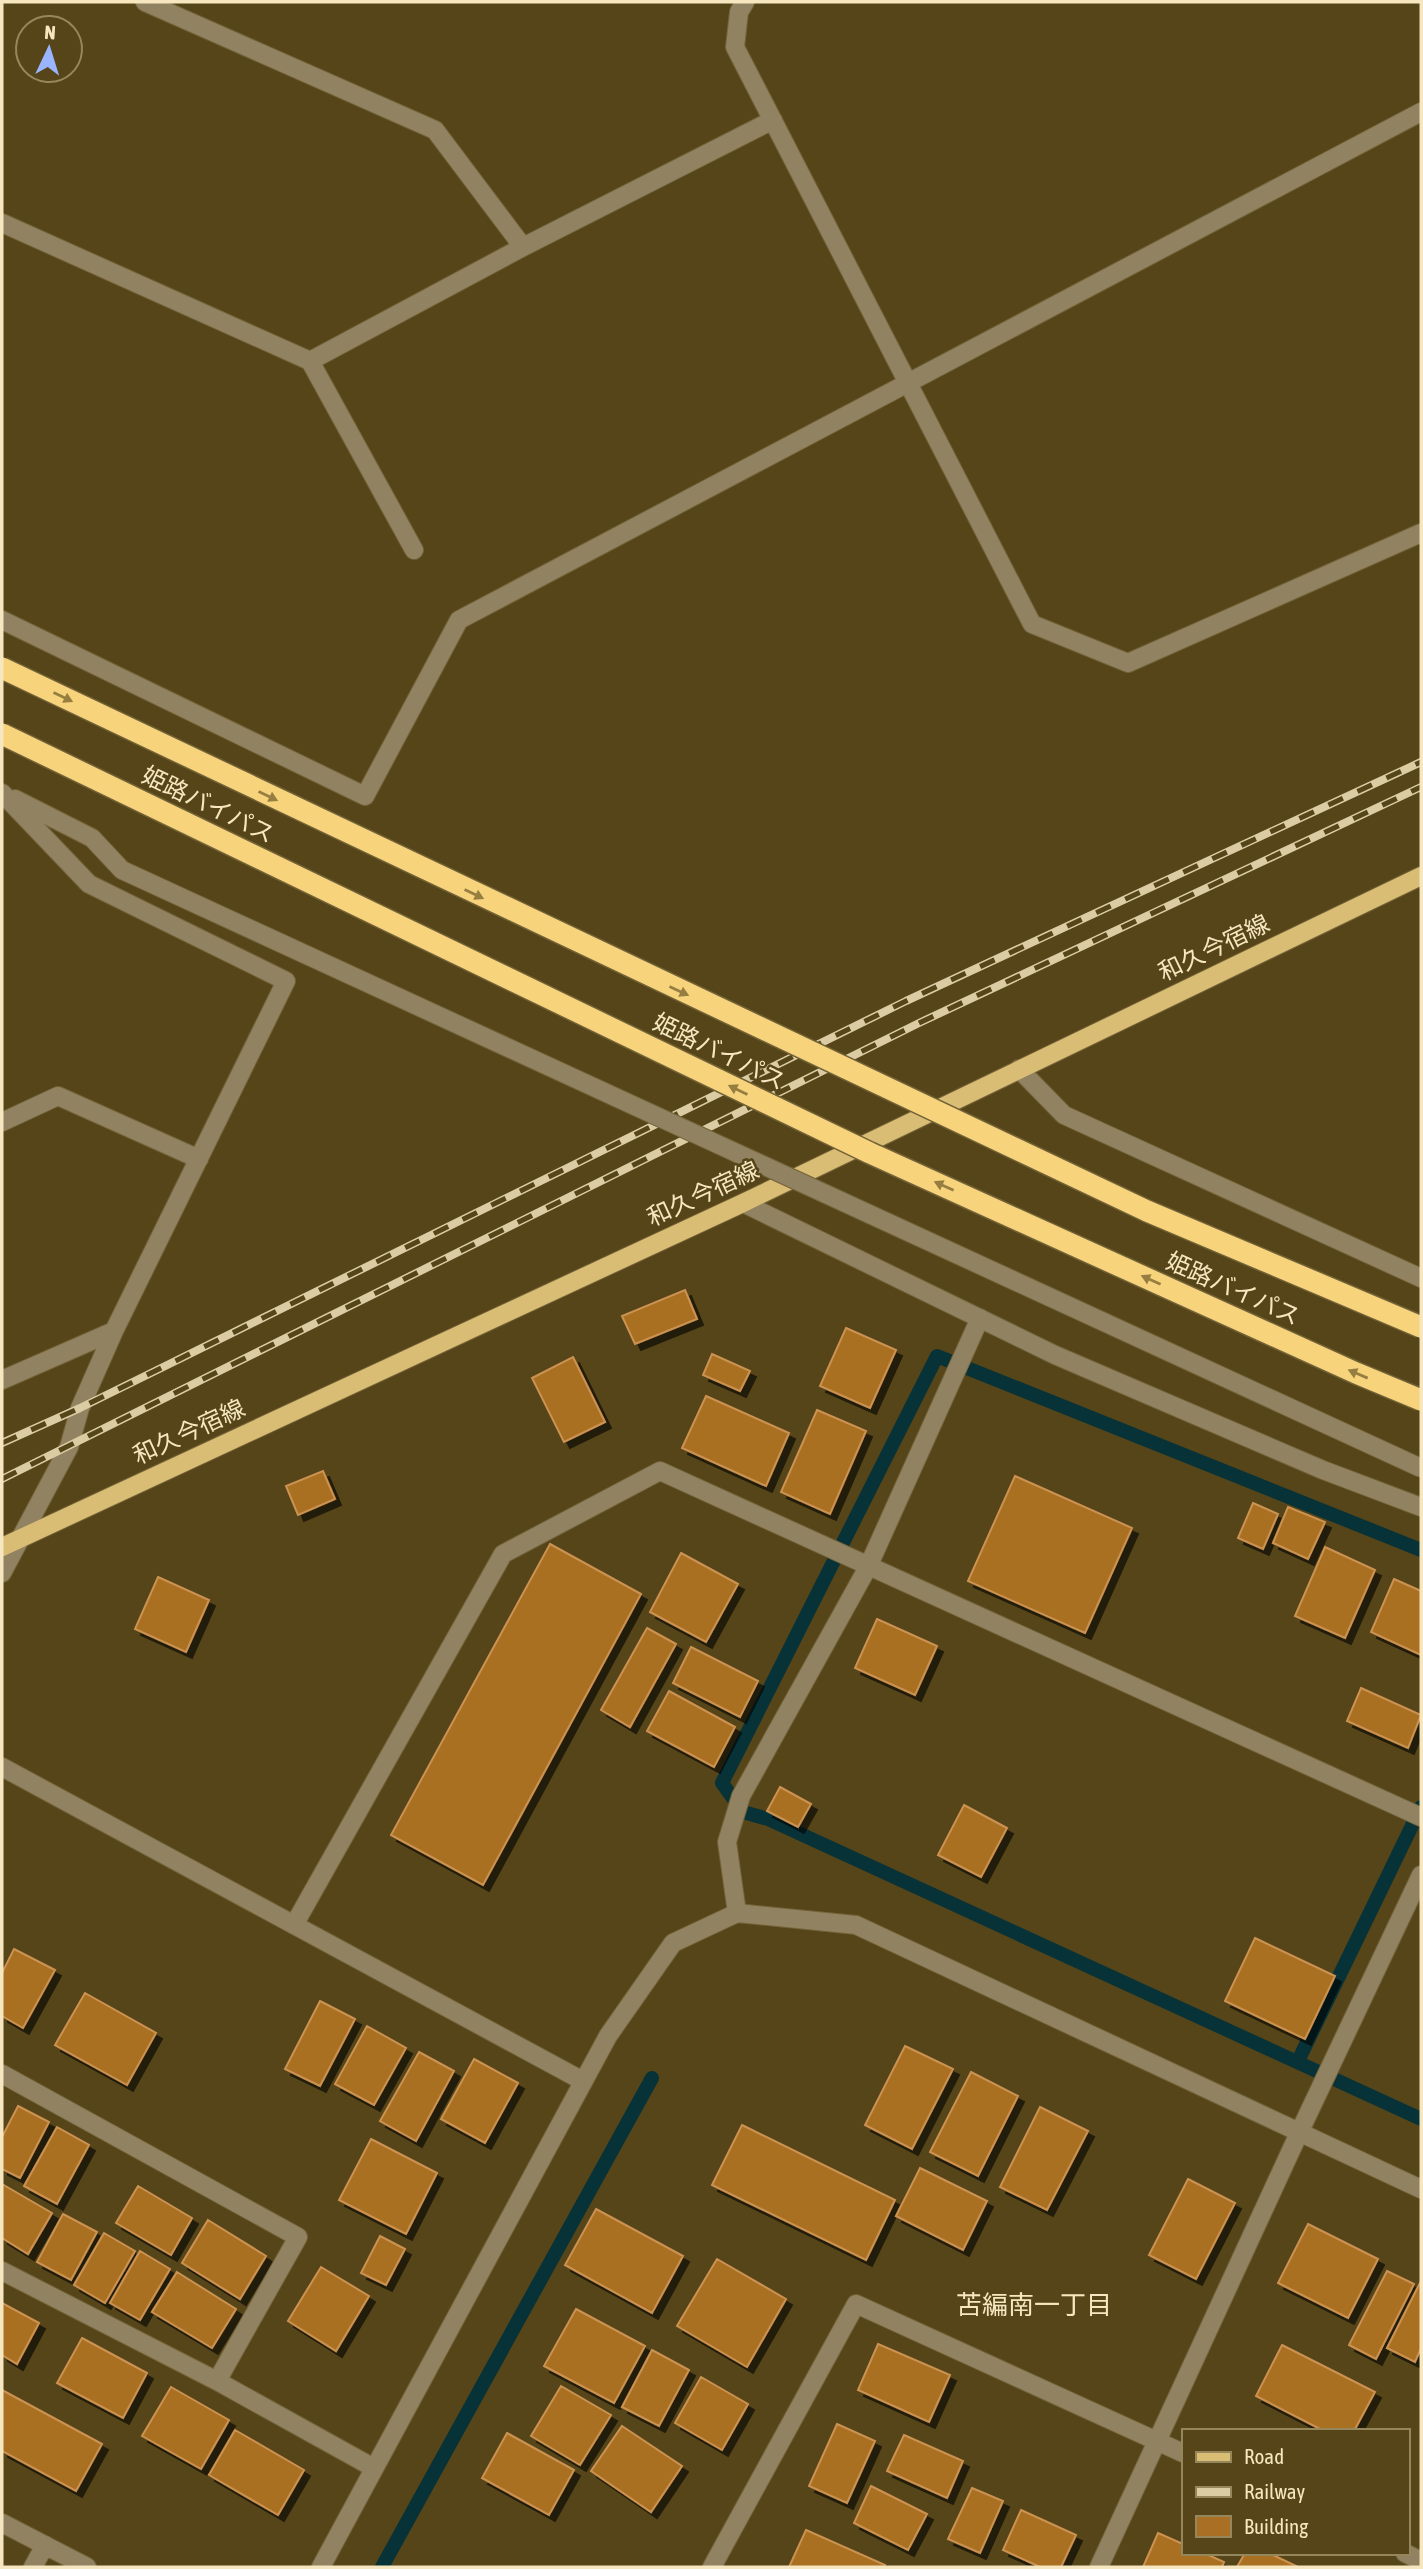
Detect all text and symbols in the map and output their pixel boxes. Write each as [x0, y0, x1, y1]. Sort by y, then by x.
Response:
north arrow [14, 14, 84, 84]
text: N [44, 21, 57, 43]
one-way arrow [53, 692, 73, 703]
street label: 姫路バイパス [138, 761, 279, 848]
one-way arrow [258, 790, 279, 801]
one-way arrow [464, 888, 484, 899]
street label: 和久今宿線 [1154, 909, 1274, 986]
one-way arrow [669, 985, 689, 997]
street label: 姫路バイパス [649, 1008, 790, 1095]
one-way arrow [728, 1084, 748, 1095]
street label: 和久今宿線 [643, 1156, 763, 1231]
one-way arrow [933, 1180, 954, 1191]
street label: 姫路バイパス [1162, 1247, 1304, 1330]
one-way arrow [1141, 1274, 1161, 1286]
one-way arrow [1347, 1368, 1368, 1379]
street label: 和久今宿線 [129, 1394, 249, 1469]
district label: 苫編南一丁目 [956, 2290, 1112, 2320]
legend [1182, 2429, 1409, 2555]
text: Road [1244, 2444, 1284, 2468]
text: Railway [1244, 2479, 1306, 2503]
text: Building [1244, 2514, 1308, 2538]

